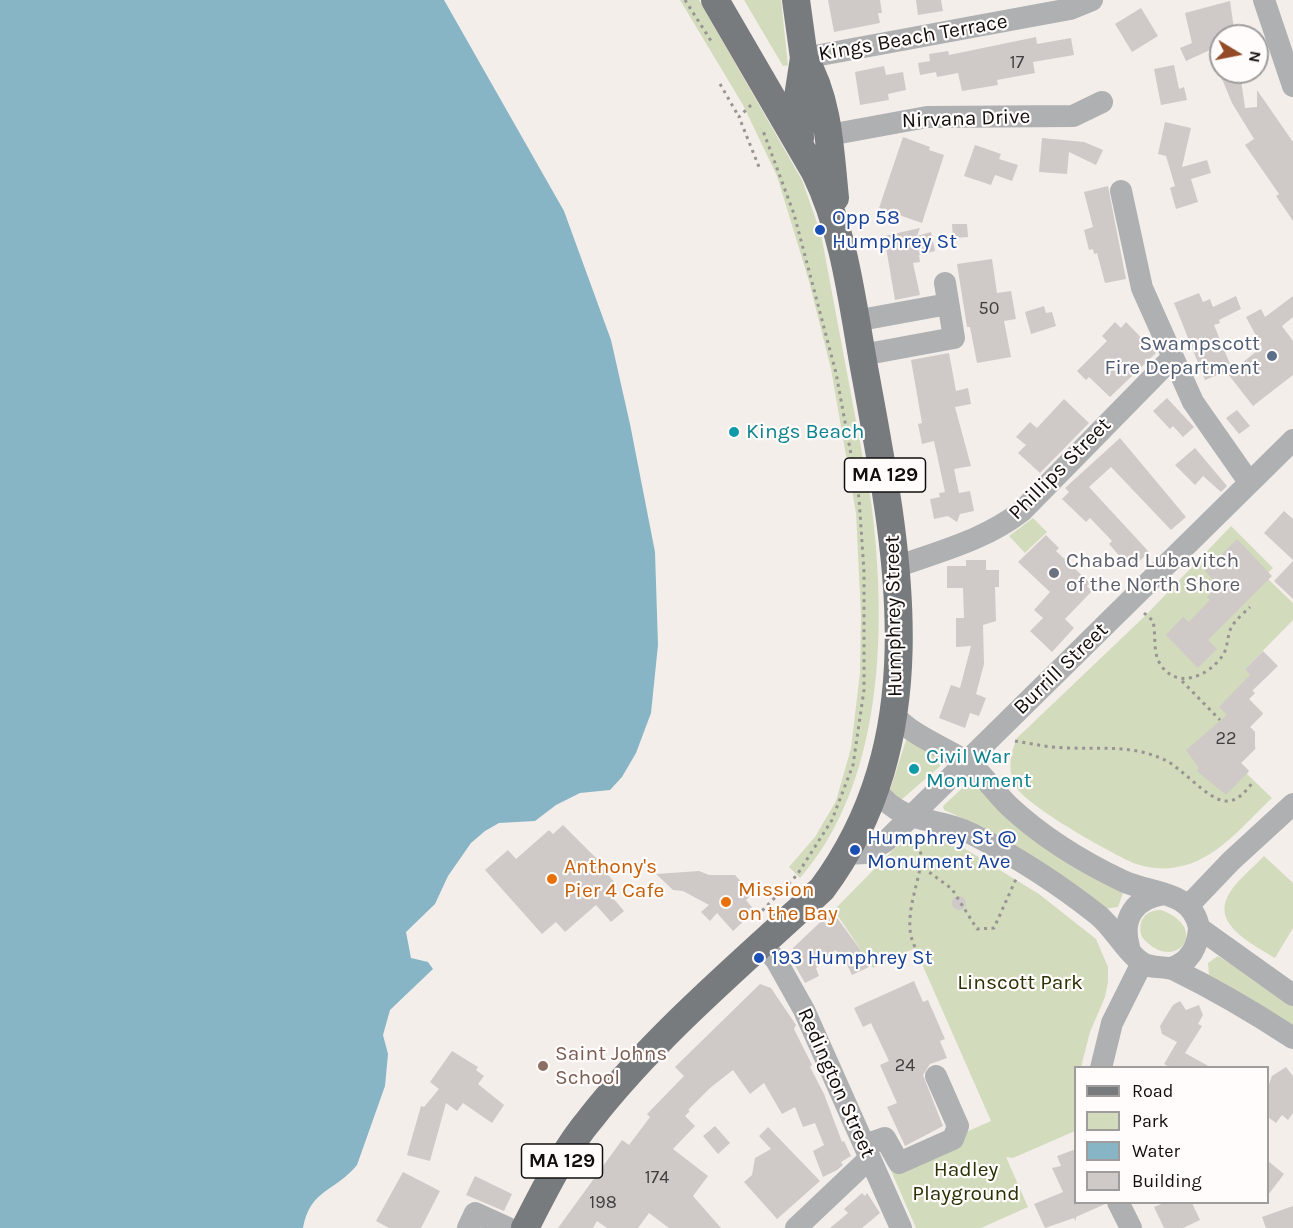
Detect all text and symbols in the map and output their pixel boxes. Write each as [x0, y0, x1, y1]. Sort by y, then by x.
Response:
street label: Kings Beach Terrace [816, 9, 1010, 67]
north arrow [1209, 24, 1269, 84]
text: N [1245, 50, 1266, 64]
house number: 17 [1010, 52, 1024, 74]
street label: Nirvana Drive [901, 104, 1031, 134]
place label: Opp 58 Humphrey St [832, 205, 957, 255]
marker: Opp 58 Humphrey St [813, 223, 827, 237]
house number: 50 [979, 298, 999, 320]
place label: Swampscott Fire Department [1104, 331, 1260, 381]
marker: Swampscott Fire Department [1265, 349, 1279, 363]
street label: Phillips Street [1004, 413, 1116, 525]
place label: Kings Beach [746, 419, 864, 445]
marker: Kings Beach [727, 425, 741, 439]
road number: MA 129 [844, 458, 926, 492]
street label: Humphrey Street [880, 535, 908, 697]
place label: Chabad Lubavitch of the North Shore [1066, 548, 1240, 598]
marker: Chabad Lubavitch of the North Shore [1047, 566, 1061, 580]
street label: Burrill Street [1009, 618, 1113, 720]
house number: 22 [1216, 728, 1236, 750]
place label: Civil War Monument [926, 744, 1032, 794]
marker: Civil War Monument [907, 762, 921, 776]
place label: Humphrey St @ Monument Ave [867, 825, 1017, 875]
marker: Humphrey St @ Monument Ave [848, 843, 862, 857]
place label: Anthony's Pier 4 Cafe [564, 854, 664, 904]
marker: Anthony's Pier 4 Cafe [545, 872, 559, 886]
place label: Mission on the Bay [738, 877, 838, 927]
marker: Mission on the Bay [719, 895, 733, 909]
place label: 193 Humphrey St [771, 945, 933, 971]
marker: 193 Humphrey St [752, 951, 766, 965]
park label: Linscott Park [957, 970, 1083, 996]
street label: Redington Street [792, 1004, 880, 1162]
place label: Saint Johns School [555, 1041, 667, 1091]
house number: 24 [895, 1055, 915, 1077]
marker: Saint Johns School [536, 1059, 550, 1073]
legend [1074, 1066, 1269, 1204]
text: Road [1132, 1080, 1173, 1102]
text: Park [1132, 1110, 1169, 1132]
text: Water [1132, 1140, 1180, 1162]
road number: MA 129 [522, 1144, 602, 1178]
park label: Hadley Playground [912, 1157, 1020, 1207]
house number: 174 [645, 1167, 669, 1189]
text: Building [1132, 1170, 1202, 1192]
house number: 198 [589, 1192, 617, 1214]

